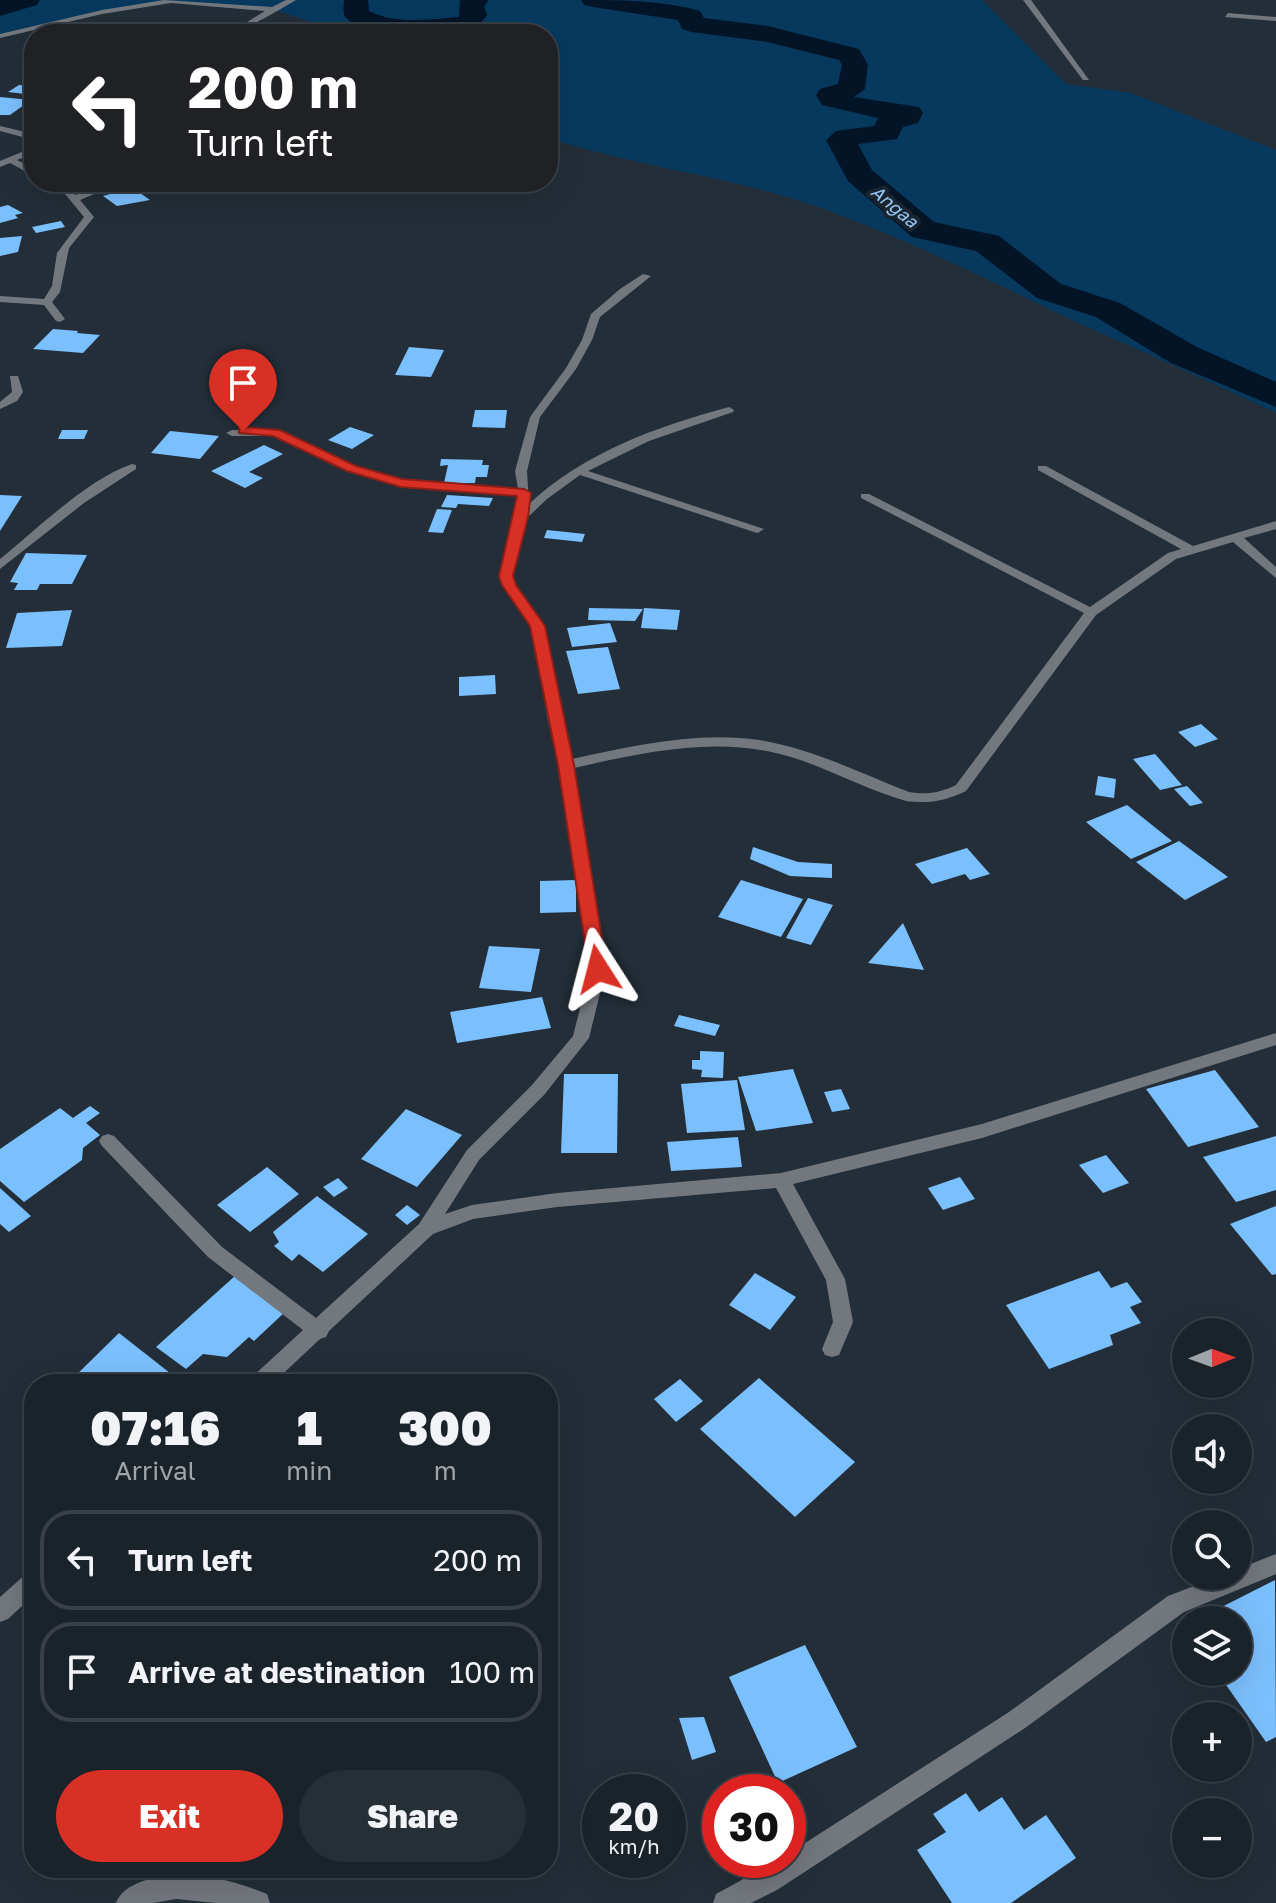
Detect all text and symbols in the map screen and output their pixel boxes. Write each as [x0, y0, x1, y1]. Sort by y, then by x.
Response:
text: 200 m [188, 53, 358, 120]
icon: left [56, 56, 160, 160]
text: Turn left [188, 121, 334, 164]
water label: Angaa [867, 180, 924, 232]
pin [209, 349, 277, 431]
icon: arrive [221, 361, 265, 405]
position arrow [556, 927, 640, 1011]
north arrow [1172, 1318, 1252, 1398]
map controls [1172, 1318, 1252, 1878]
text: 07:16 [90, 1398, 220, 1456]
text: 1 [297, 1398, 322, 1456]
text: 300 [398, 1398, 492, 1456]
button: sound [1172, 1414, 1252, 1494]
text: Arrival [114, 1455, 196, 1486]
text: min [286, 1455, 332, 1486]
text: m [434, 1455, 457, 1486]
button: search [1172, 1510, 1252, 1590]
icon: left [60, 1538, 104, 1582]
text: Turn left [128, 1542, 253, 1578]
text: 200 m [433, 1542, 522, 1578]
button: layers [1172, 1606, 1252, 1686]
icon: arrive [60, 1650, 104, 1694]
text: Arrive at destination [128, 1654, 425, 1690]
text: 100 m [449, 1654, 535, 1690]
button: + [1172, 1702, 1252, 1782]
button: Exit [56, 1770, 283, 1862]
button: Share [299, 1770, 526, 1862]
speed limit sign: 30 [702, 1774, 806, 1878]
text: 20 [609, 1792, 659, 1840]
button: − [1172, 1798, 1252, 1878]
text: km/h [609, 1834, 659, 1858]

